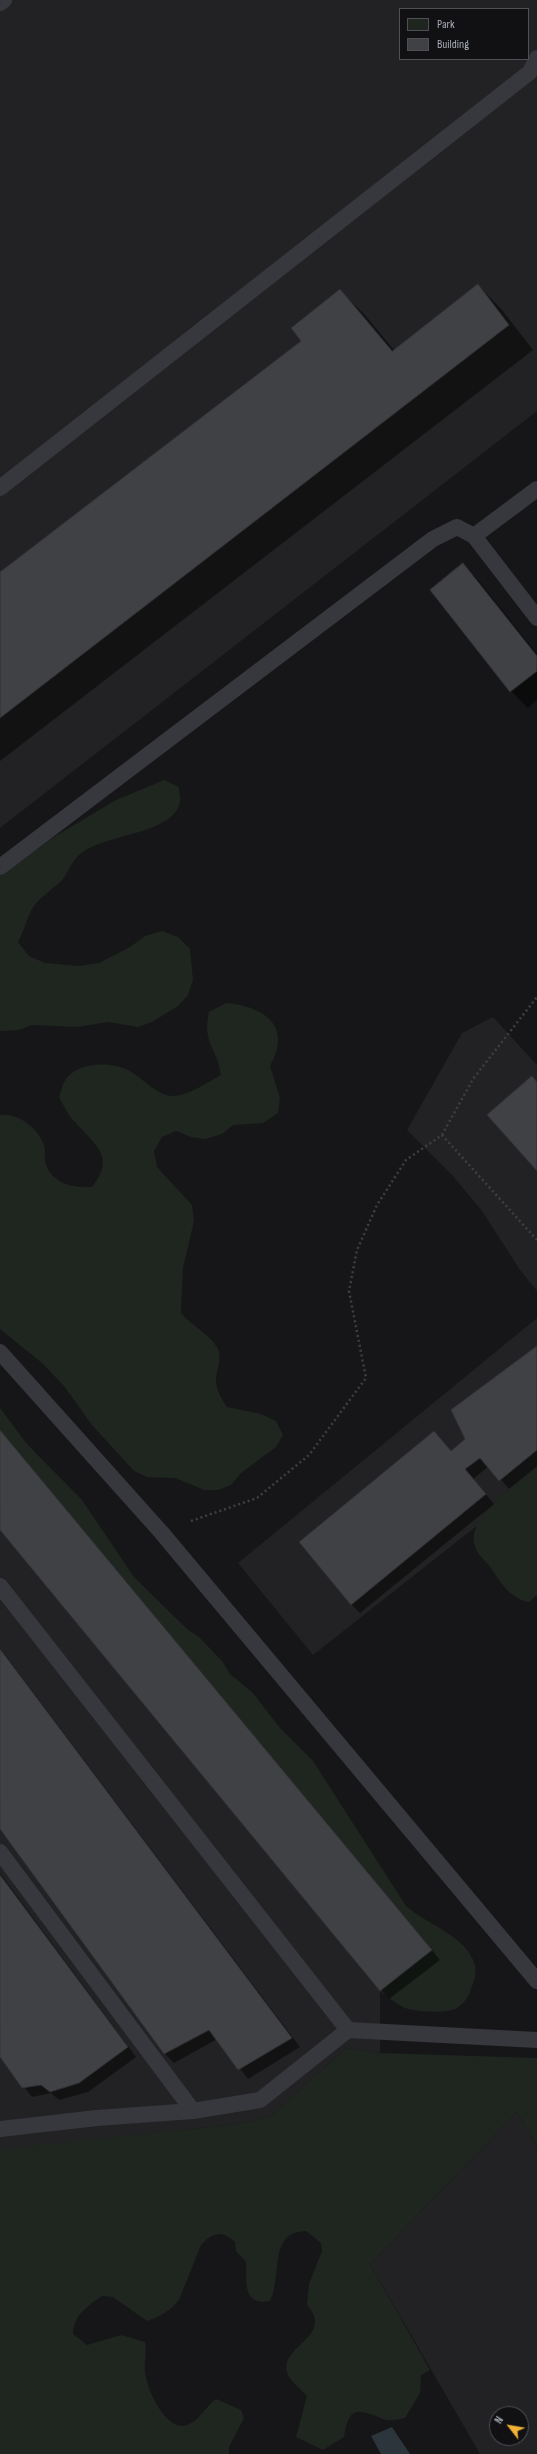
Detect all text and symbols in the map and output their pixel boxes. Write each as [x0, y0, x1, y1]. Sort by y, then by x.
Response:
legend [399, 8, 529, 60]
text: Park [437, 17, 455, 32]
text: Building [437, 37, 469, 52]
north arrow [489, 2406, 529, 2446]
text: N [492, 2414, 506, 2426]

